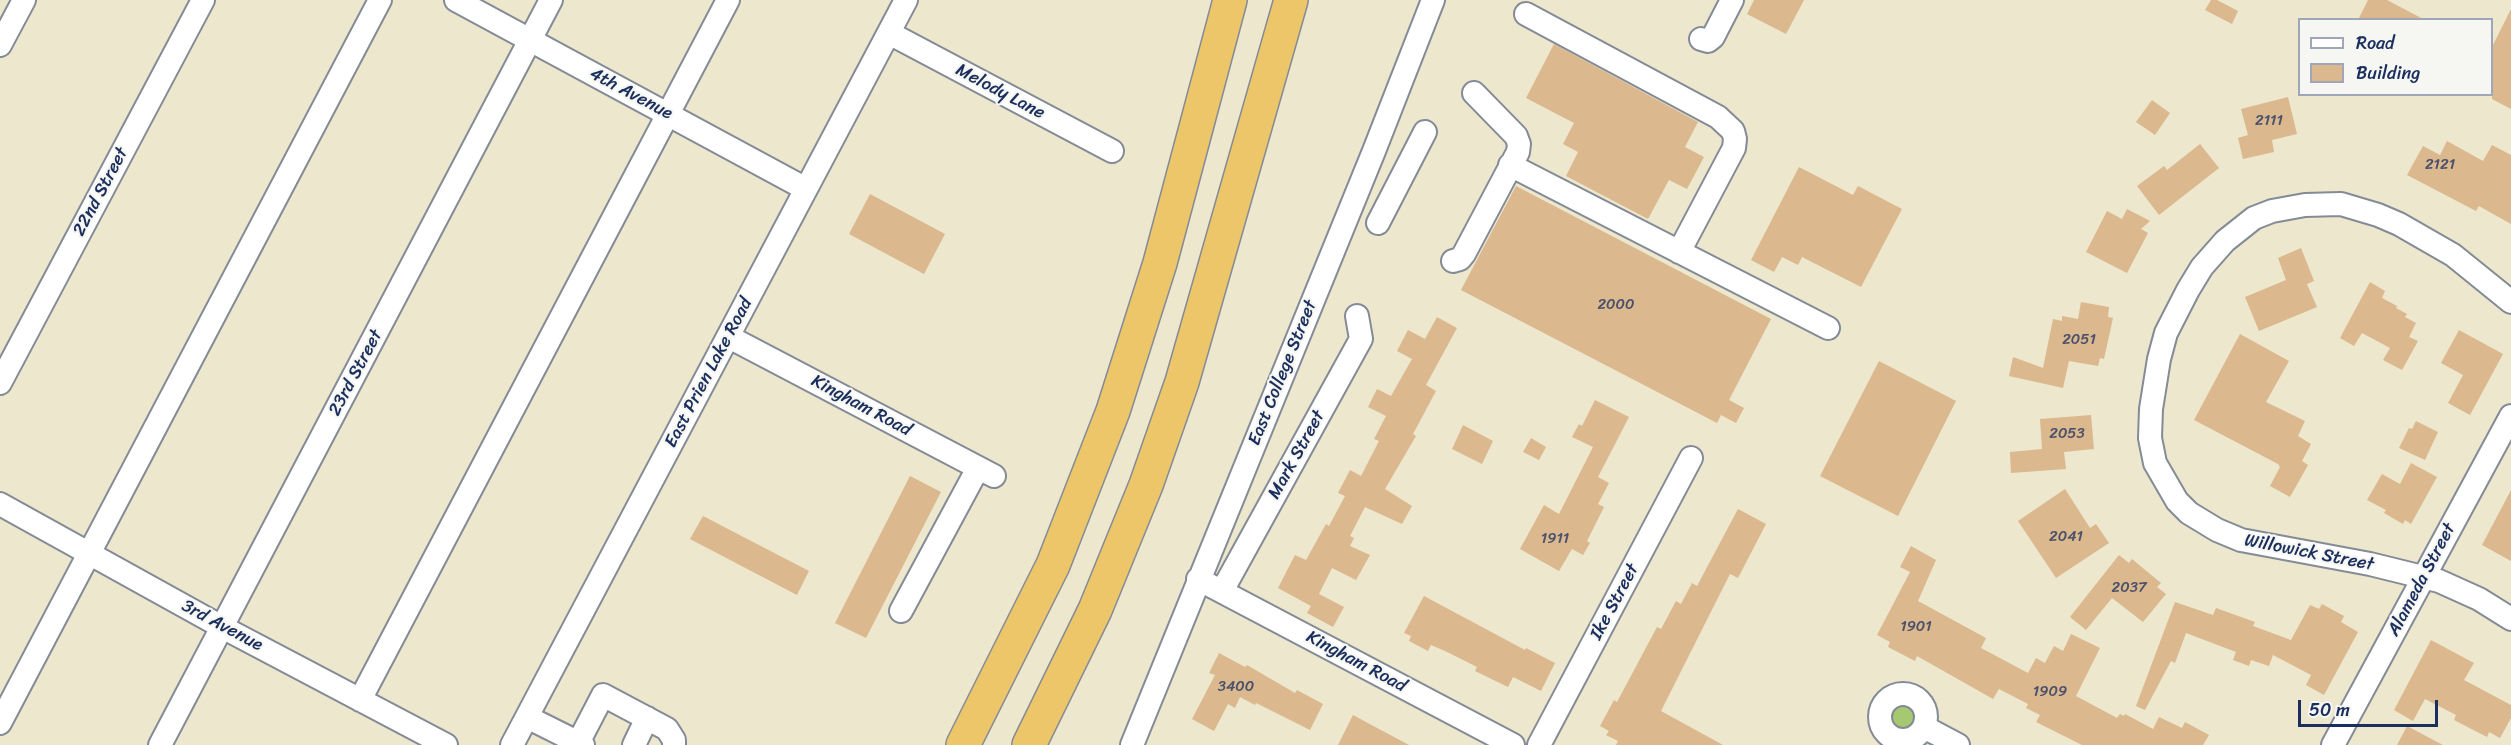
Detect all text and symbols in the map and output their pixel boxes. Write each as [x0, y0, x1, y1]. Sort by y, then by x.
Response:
legend [2298, 18, 2493, 96]
text: Road [2356, 27, 2395, 59]
text: Building [2356, 57, 2420, 89]
street label: Melody Lane [952, 59, 1048, 125]
street label: 4th Avenue [586, 63, 676, 125]
house number: 2111 [2255, 112, 2283, 130]
street label: 22nd Street [69, 144, 133, 240]
house number: 2121 [2425, 156, 2455, 174]
street label: East Prien Lake Road [660, 295, 758, 451]
house number: 2000 [1597, 296, 1635, 314]
street label: East College Street [1244, 297, 1322, 449]
street label: 23rd Street [324, 326, 388, 420]
house number: 2051 [2062, 331, 2096, 349]
street label: Kingham Road [807, 371, 915, 441]
street label: Mark Street [1264, 407, 1330, 503]
house number: 2053 [2049, 425, 2085, 443]
street label: Alameda Street [2383, 520, 2461, 640]
house number: 2041 [2049, 528, 2083, 546]
house number: 1911 [1541, 530, 1569, 548]
street label: Willowick Street [2243, 530, 2375, 576]
street label: Ike Street [1586, 560, 1644, 644]
house number: 2037 [2112, 579, 2146, 597]
street label: 3rd Avenue [178, 596, 266, 656]
house number: 1901 [1900, 618, 1932, 636]
street label: Kingham Road [1302, 627, 1410, 697]
house number: 3400 [1218, 678, 1254, 696]
house number: 1909 [2033, 683, 2067, 701]
scale bar [2301, 688, 2440, 726]
text: 50 m [2309, 694, 2350, 726]

